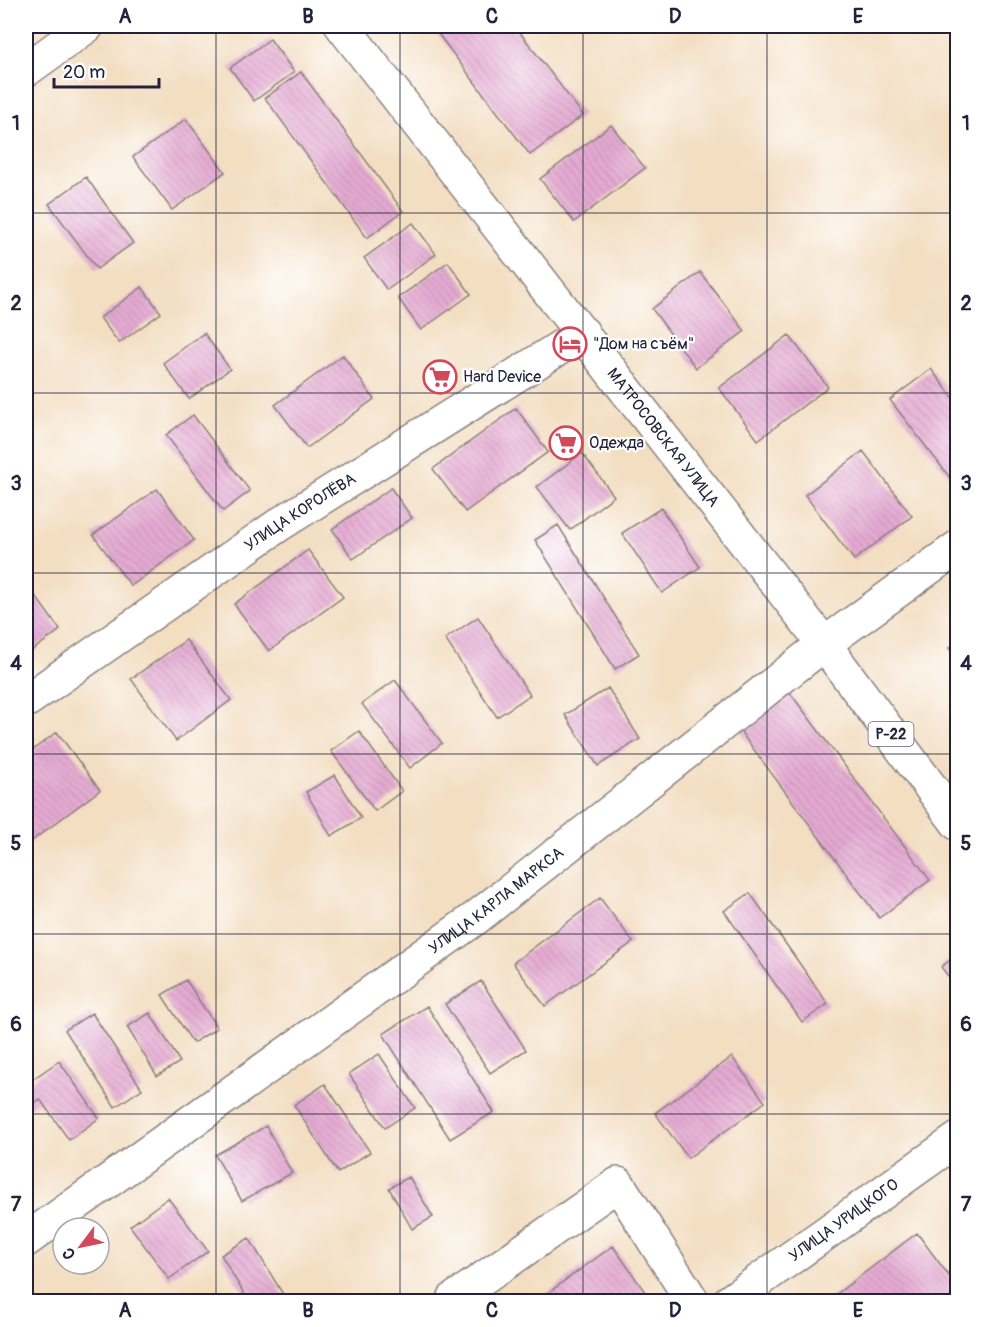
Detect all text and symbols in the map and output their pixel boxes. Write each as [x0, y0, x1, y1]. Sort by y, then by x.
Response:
text: A [119, 4, 132, 29]
text: B [302, 4, 314, 29]
text: C [486, 4, 498, 29]
text: D [669, 4, 682, 29]
text: E [853, 4, 864, 29]
scale bar [54, 51, 159, 89]
text: 20 m [63, 61, 105, 84]
text: 1 [12, 111, 20, 136]
text: 1 [962, 111, 970, 136]
text: 2 [10, 291, 22, 316]
text: 2 [960, 291, 972, 316]
hotel icon: "Дом на съём" [552, 326, 588, 362]
place label: "Дом на съём" [593, 334, 694, 354]
supermarket icon: Hard Device [422, 359, 458, 395]
street label: МАТРОСОВСКАЯ УЛИЦА [603, 364, 723, 511]
place label: Hard Device [463, 367, 541, 387]
supermarket icon: Одежда [548, 425, 584, 461]
place label: Одежда [589, 433, 644, 453]
street label: УЛИЦА КОРОЛЁВА [241, 469, 360, 556]
text: 3 [10, 471, 22, 496]
text: 3 [960, 471, 972, 496]
text: 4 [10, 651, 22, 676]
text: 4 [960, 651, 972, 676]
road number: Р-22 [868, 722, 914, 746]
text: 5 [11, 831, 22, 856]
text: 5 [961, 831, 972, 856]
street label: УЛИЦА КАРЛА МАРКСА [425, 843, 568, 958]
text: 6 [10, 1012, 22, 1037]
text: 6 [960, 1012, 972, 1037]
street label: УЛИЦА УРИЦКОГО [785, 1174, 903, 1266]
text: 7 [11, 1192, 22, 1217]
text: 7 [961, 1192, 972, 1217]
north arrow [51, 1216, 111, 1276]
text: С [58, 1244, 80, 1263]
text: A [119, 1298, 132, 1323]
text: B [302, 1298, 314, 1323]
text: C [486, 1298, 498, 1323]
text: D [669, 1298, 682, 1323]
text: E [853, 1298, 864, 1323]

